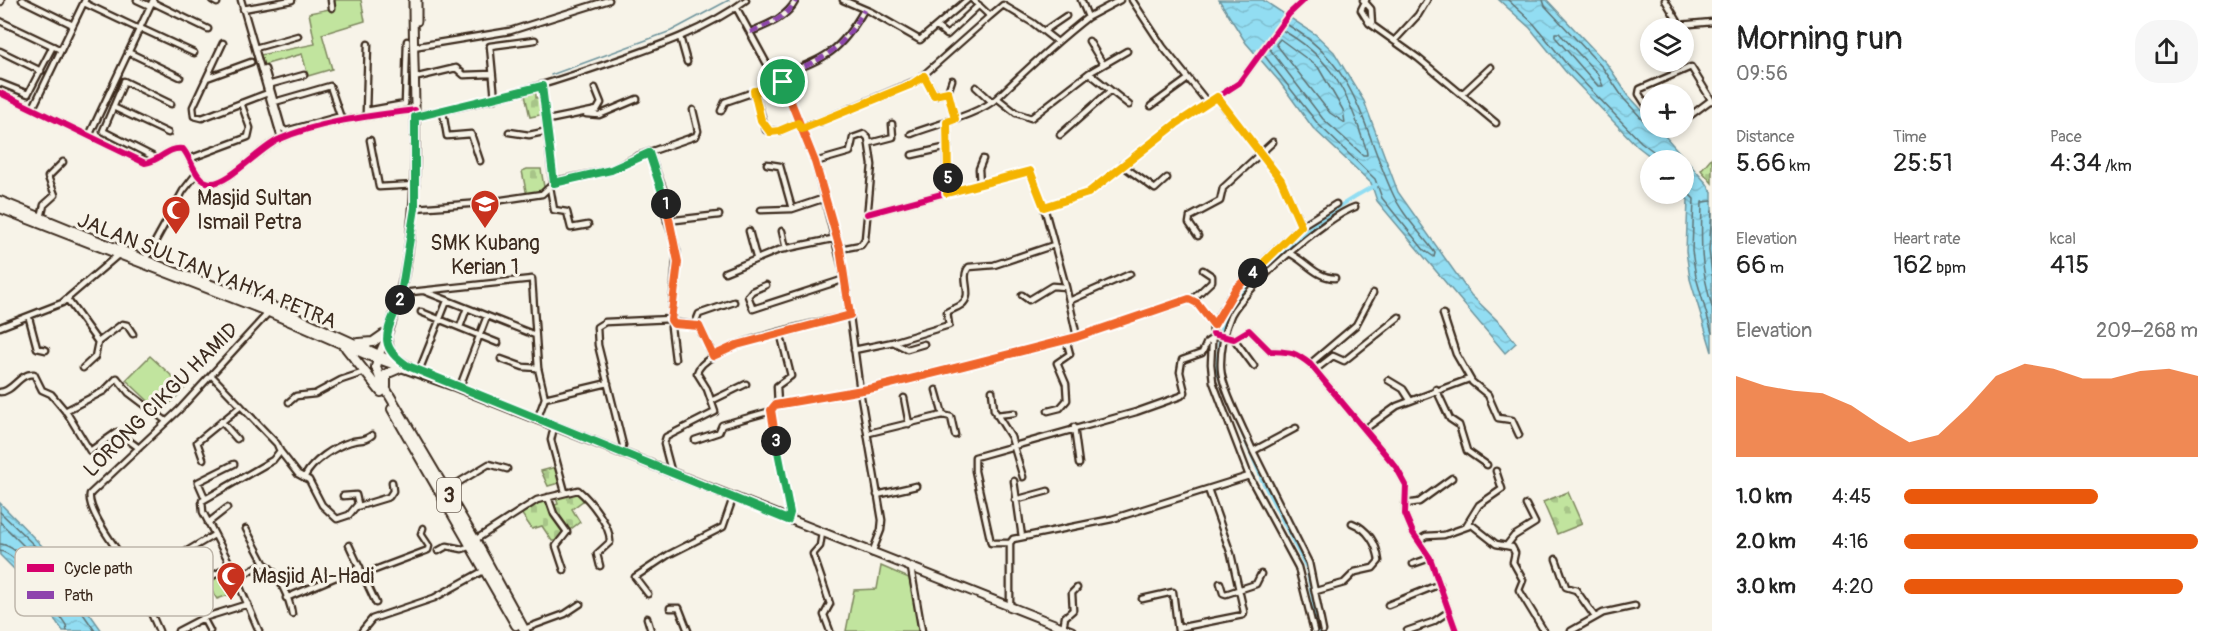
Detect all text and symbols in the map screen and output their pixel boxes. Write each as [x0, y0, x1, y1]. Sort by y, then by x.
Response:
map controls [1640, 18, 1694, 204]
button: layers [1640, 18, 1694, 72]
text: Morning run [1736, 18, 1903, 59]
button: share [2135, 20, 2198, 83]
pin [757, 56, 808, 107]
text: 09:56 [1736, 61, 1788, 86]
icon: arrive [766, 65, 799, 98]
button: + [1640, 84, 1694, 138]
text: Distance [1736, 127, 1795, 147]
text: Time [1893, 127, 1926, 147]
text: Pace [2050, 127, 2082, 147]
text: 5.66 [1736, 147, 1786, 179]
text: 25:51 [1893, 147, 1953, 179]
text: 4:34 [2050, 147, 2102, 179]
button: − [1640, 150, 1694, 204]
text: km [1786, 156, 1810, 176]
text: /km [2102, 156, 2132, 176]
pin: 5 [933, 163, 963, 193]
text: 5 [944, 168, 952, 188]
place label: Masjid Sultan Ismail Petra [197, 185, 312, 236]
school or university icon: SMK Kubang Kerian 1 [469, 188, 501, 230]
pin: 1 [651, 189, 681, 219]
mosque icon: Masjid Sultan Ismail Petra [160, 194, 192, 236]
text: 1 [663, 194, 669, 214]
street label: JALAN SULTAN YAHYA PETRA [73, 207, 341, 335]
text: Elevation [1736, 229, 1797, 249]
text: Heart rate [1893, 229, 1960, 249]
text: kcal [2050, 229, 2076, 249]
place label: SMK Kubang Kerian 1 [430, 230, 540, 281]
text: 66 [1736, 249, 1766, 281]
text: 162 [1893, 249, 1933, 281]
text: 415 [2050, 249, 2089, 281]
pin: 4 [1238, 258, 1268, 288]
text: m [1766, 258, 1784, 278]
text: bpm [1933, 258, 1966, 278]
text: 4 [1248, 263, 1258, 283]
pin: 2 [385, 285, 415, 315]
text: 2 [396, 290, 404, 310]
street label: LORONG CIKGU HAMID [78, 317, 244, 483]
text: Elevation [1736, 318, 1812, 343]
text: 209–268 m [2096, 318, 2198, 343]
pin: 3 [761, 426, 791, 456]
text: 3 [772, 431, 780, 451]
road number: 3 [437, 478, 461, 512]
text: 1.0 km [1736, 484, 1792, 509]
text: 4:45 [1832, 484, 1871, 509]
text: 2.0 km [1736, 529, 1796, 554]
text: 4:16 [1832, 529, 1868, 554]
legend [15, 547, 213, 616]
text: Cycle path [64, 559, 132, 579]
mosque icon: Masjid Al-Hadi [215, 560, 247, 602]
place label: Masjid Al-Hadi [252, 563, 375, 590]
text: 3.0 km [1736, 574, 1796, 599]
text: 4:20 [1832, 574, 1874, 599]
text: Path [64, 586, 93, 606]

